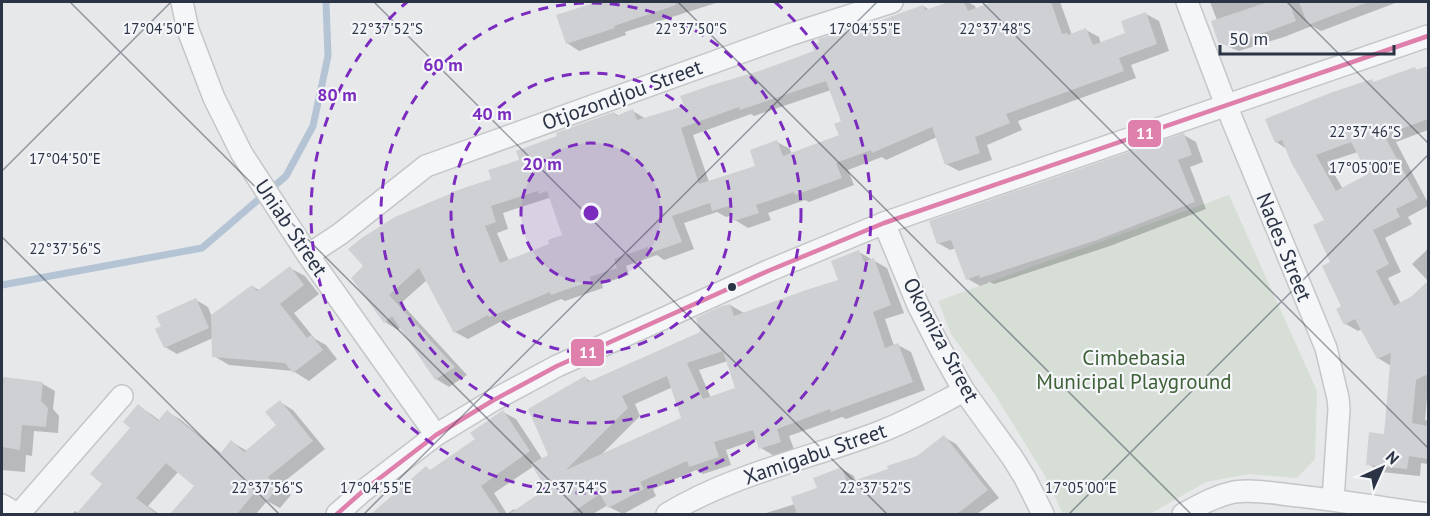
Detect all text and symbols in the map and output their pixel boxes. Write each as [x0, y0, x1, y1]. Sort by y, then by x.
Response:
scale bar [1220, 18, 1394, 56]
text: 17°04'50"E [123, 19, 195, 38]
text: 22°37'52"S [351, 19, 423, 38]
text: 22°37'50"S [655, 19, 727, 38]
text: 17°04'55"E [829, 19, 901, 38]
text: 22°37'48"S [959, 19, 1031, 38]
text: 50 m [1229, 27, 1268, 50]
text: 60 m [423, 53, 463, 76]
street label: Otjozondjou Street [538, 53, 706, 136]
text: 80 m [317, 83, 357, 106]
text: 40 m [472, 102, 512, 125]
line badge: 11 [1127, 119, 1162, 148]
text: 22°37'46"S [1329, 122, 1401, 141]
text: 11 [1136, 123, 1154, 143]
text: 17°04'50"E [29, 149, 101, 168]
text: 20 m [522, 152, 562, 175]
text: 17°05'00"E [1329, 158, 1401, 177]
street label: Uniab Street [249, 174, 334, 282]
street label: Nades Street [1250, 189, 1318, 305]
centre of rings [581, 203, 601, 223]
text: 22°37'56"S [29, 239, 101, 258]
street label: Okomiza Street [897, 273, 986, 407]
unlabelled marker [726, 281, 738, 293]
line badge: 11 [570, 338, 605, 367]
text: 11 [579, 342, 597, 362]
park label: Cimbebasia Municipal Playground [1036, 344, 1232, 395]
street label: Xamigabu Street [740, 416, 890, 491]
north arrow [1352, 438, 1412, 498]
text: N [1382, 447, 1403, 468]
text: 22°37'56"S [231, 478, 303, 497]
text: 17°04'55"E [340, 478, 412, 497]
text: 22°37'54"S [535, 478, 607, 497]
text: 22°37'52"S [839, 478, 911, 497]
text: 17°05'00"E [1045, 478, 1117, 497]

